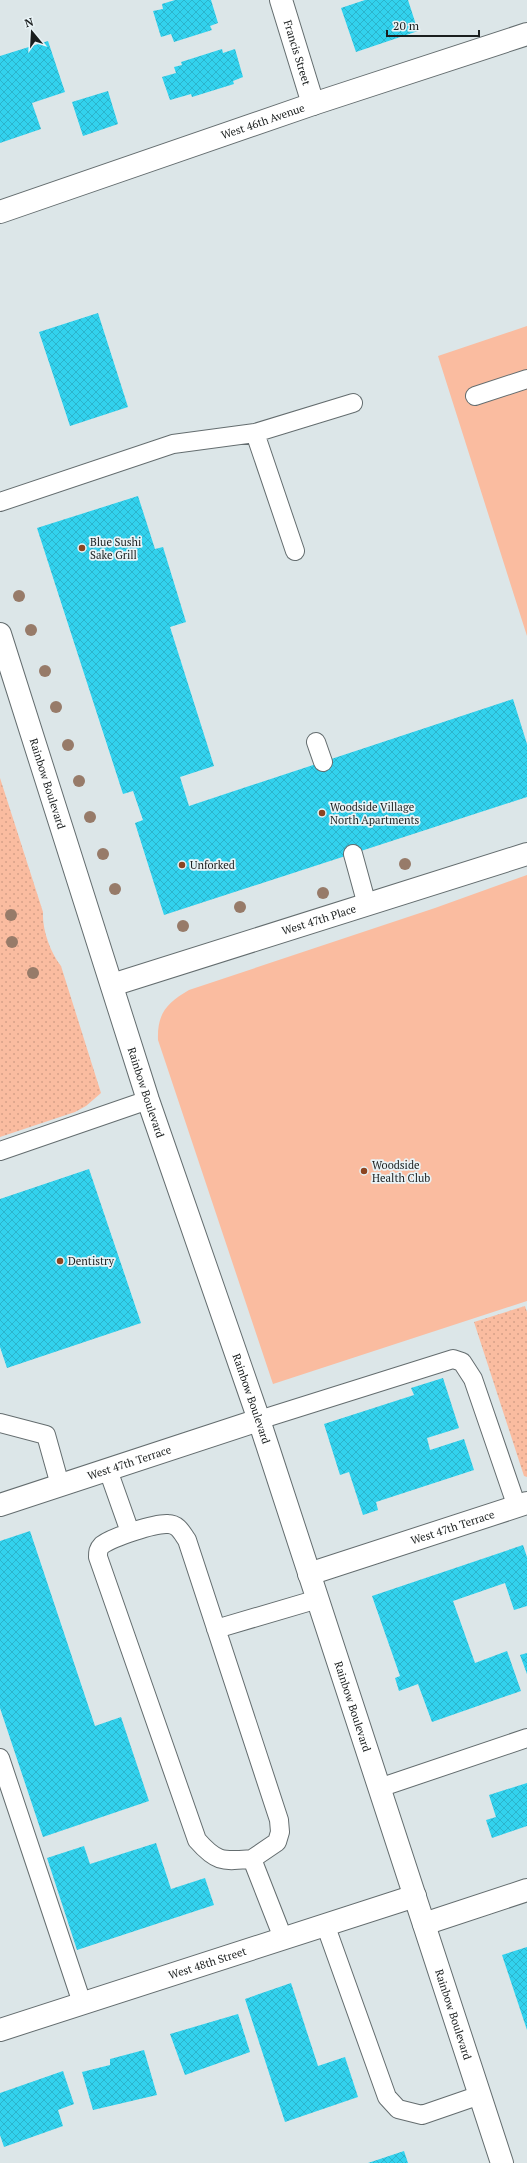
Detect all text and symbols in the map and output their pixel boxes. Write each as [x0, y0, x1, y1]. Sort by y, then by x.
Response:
north arrow [12, 12, 52, 52]
scale bar [387, 12, 479, 38]
text: N [23, 14, 36, 30]
street label: Francis Street [281, 18, 314, 87]
text: 20 m [393, 18, 420, 33]
street label: West 46th Avenue [219, 100, 307, 142]
place label: Blue Sushi Sake Grill [90, 535, 141, 562]
marker: Blue Sushi Sake Grill [77, 543, 87, 553]
street label: Rainbow Boulevard [27, 737, 68, 831]
place label: Woodside Village North Apartments [330, 800, 420, 827]
marker: Woodside Village North Apartments [317, 808, 327, 818]
place label: Unforked [190, 858, 235, 872]
marker: Unforked [177, 860, 187, 870]
street label: West 47th Place [280, 901, 358, 938]
street label: Rainbow Boulevard [125, 1045, 167, 1139]
place label: Woodside Health Club [372, 1158, 430, 1185]
marker: Woodside Health Club [359, 1166, 369, 1176]
place label: Dentistry [68, 1254, 115, 1268]
marker: Dentistry [55, 1256, 65, 1266]
street label: Rainbow Boulevard [229, 1352, 273, 1446]
street label: West 47th Terrace [86, 1442, 173, 1483]
street label: West 47th Terrace [409, 1507, 497, 1547]
street label: Rainbow Boulevard [331, 1659, 374, 1753]
street label: West 48th Street [167, 1944, 248, 1982]
street label: Rainbow Boulevard [432, 1967, 475, 2061]

